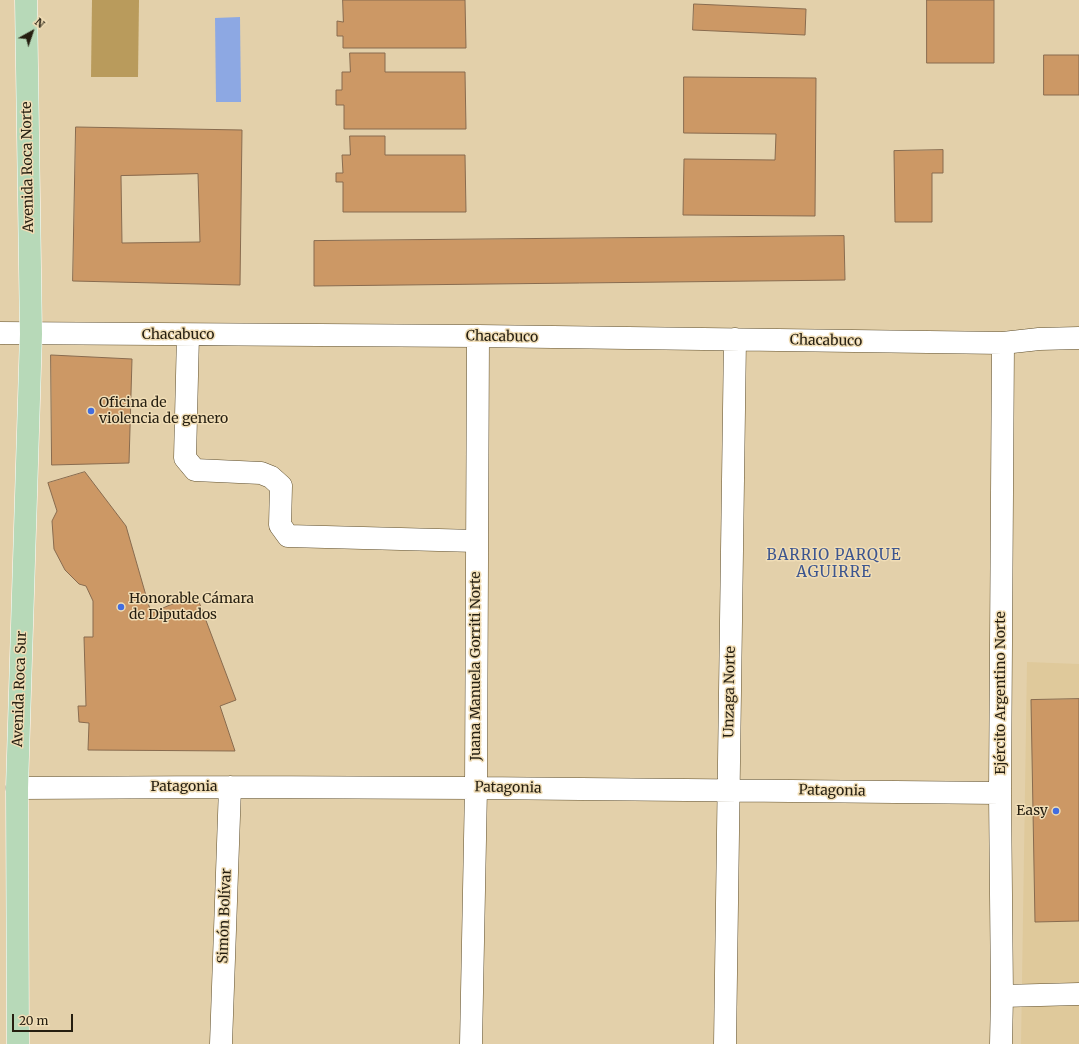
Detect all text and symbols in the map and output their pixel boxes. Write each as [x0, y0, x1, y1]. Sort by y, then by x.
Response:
north arrow [12, 12, 52, 52]
text: N [32, 15, 48, 31]
street label: Avenida Roca Norte [18, 101, 38, 233]
street label: Chacabuco [142, 327, 214, 343]
street label: Chacabuco [466, 328, 538, 346]
street label: Chacabuco [790, 332, 862, 350]
place label: Oficina de violencia de genero [99, 395, 228, 428]
marker: Oficina de violencia de genero [86, 406, 96, 416]
district label: BARRIO PARQUE AGUIRRE [767, 547, 901, 582]
street label: Juana Manuela Gorriti Norte [468, 571, 484, 761]
place label: Honorable Cámara de Diputados [129, 591, 254, 624]
marker: Honorable Cámara de Diputados [116, 602, 126, 612]
street label: Ejército Argentino Norte [993, 611, 1009, 775]
street label: Avenida Roca Sur [10, 631, 30, 747]
street label: Unzaga Norte [721, 646, 739, 738]
street label: Patagonia [150, 779, 218, 795]
street label: Patagonia [474, 779, 542, 797]
street label: Patagonia [798, 782, 866, 800]
place label: Easy [1016, 803, 1048, 819]
marker: Easy [1051, 806, 1061, 816]
street label: Simón Bolívar [215, 868, 235, 964]
scale bar [14, 1006, 75, 1032]
text: 20 m [19, 1013, 48, 1028]

